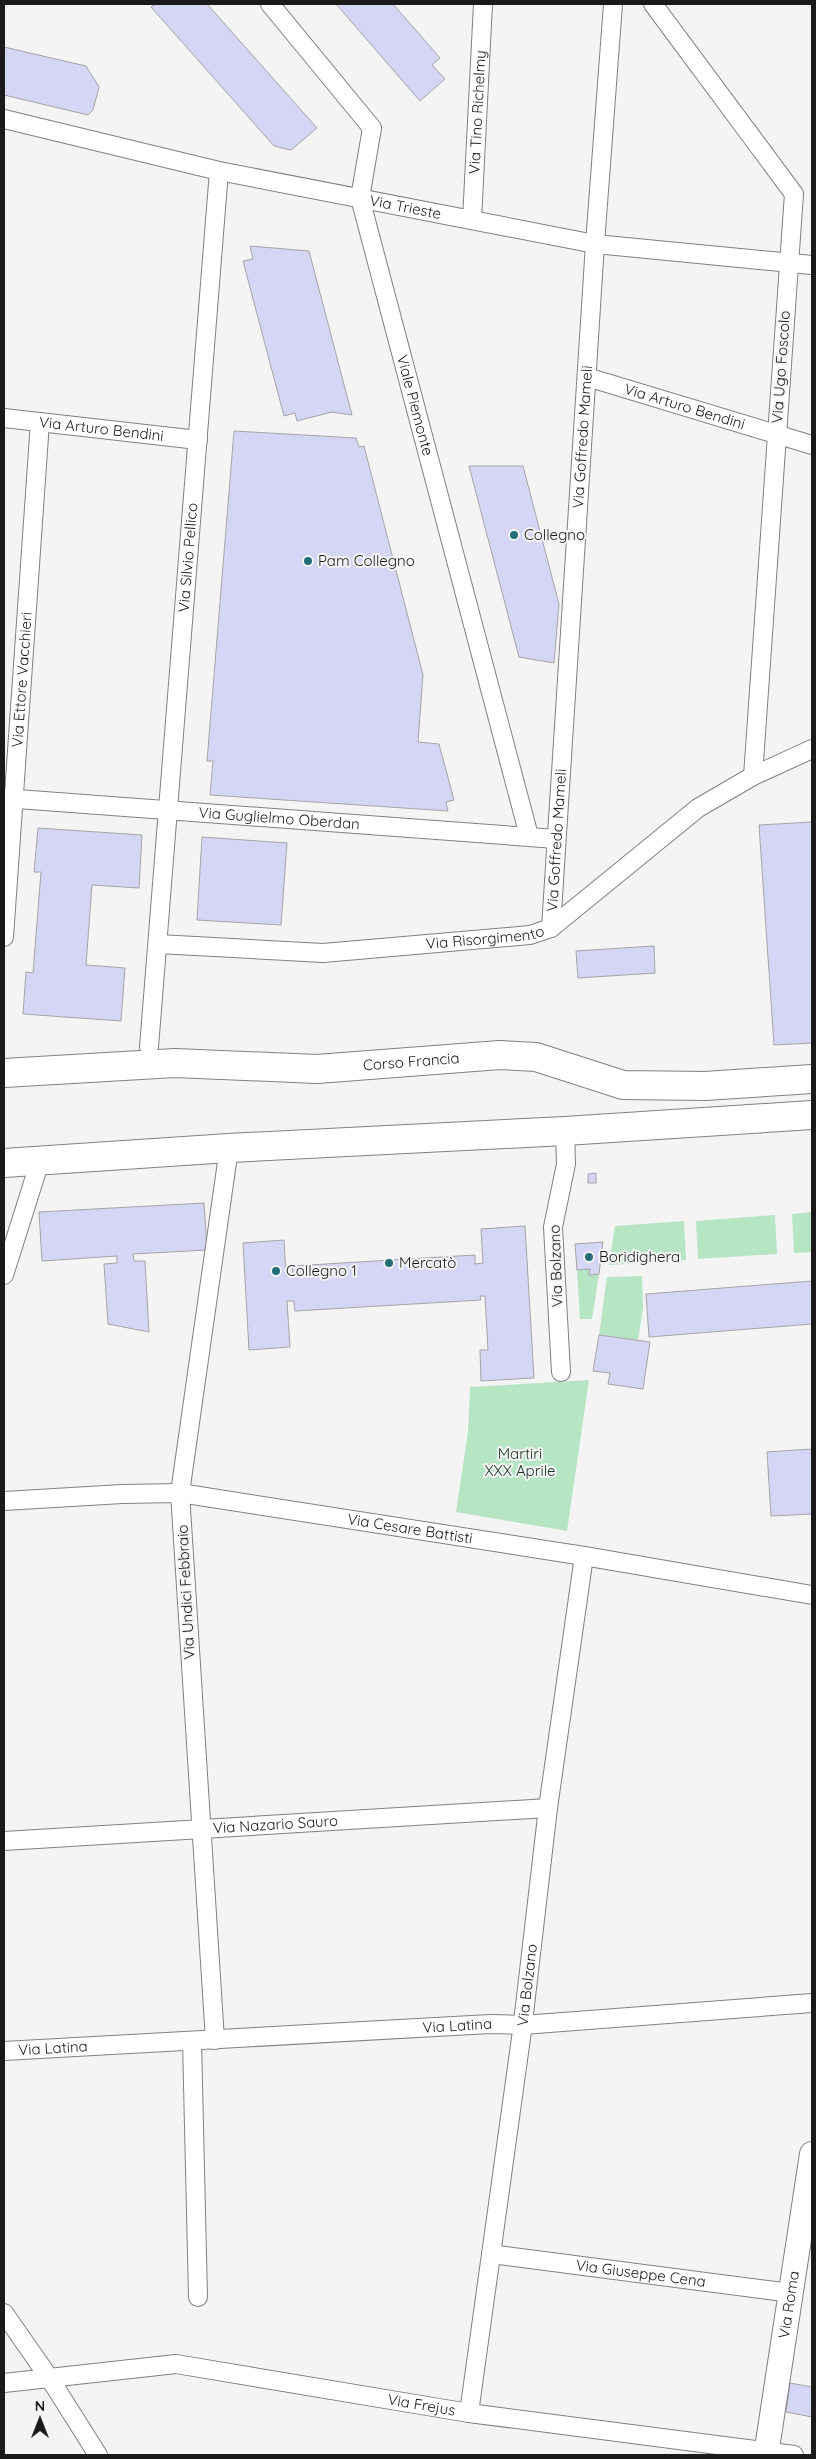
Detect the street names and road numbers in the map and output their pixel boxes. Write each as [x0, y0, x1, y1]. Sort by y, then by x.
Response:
street label: Via Tino Richelmy [464, 50, 490, 175]
street label: Via Trieste [368, 190, 443, 223]
street label: Via Ugo Foscolo [767, 310, 794, 424]
street label: Viale Piemonte [393, 353, 438, 458]
street label: Via Goffredo Mameli [568, 365, 596, 509]
street label: Via Arturo Bendini [622, 379, 748, 433]
street label: Via Arturo Bendini [38, 412, 165, 445]
street label: Via Silvio Pellico [174, 502, 201, 613]
street label: Via Ettore Vacchieri [7, 611, 36, 748]
street label: Via Goffredo Mameli [542, 768, 570, 912]
street label: Via Guglielmo Oberdan [198, 802, 360, 833]
street label: Via Risorgimento [425, 921, 547, 953]
street label: Corso Francia [362, 1048, 460, 1074]
street label: Via Bolzano [545, 1224, 566, 1308]
street label: Via Cesare Battisti [346, 1509, 474, 1548]
street label: Via Undici Febbraio [172, 1524, 199, 1660]
street label: Via Nazario Sauro [212, 1811, 339, 1837]
street label: Via Bolzano [513, 1943, 541, 2027]
street label: Via Latina [422, 2014, 493, 2037]
street label: Via Latina [18, 2036, 88, 2059]
street label: Via Giuseppe Cena [575, 2255, 707, 2291]
street label: Via Roma [774, 2270, 803, 2340]
street label: Via Frejus [386, 2390, 457, 2420]

